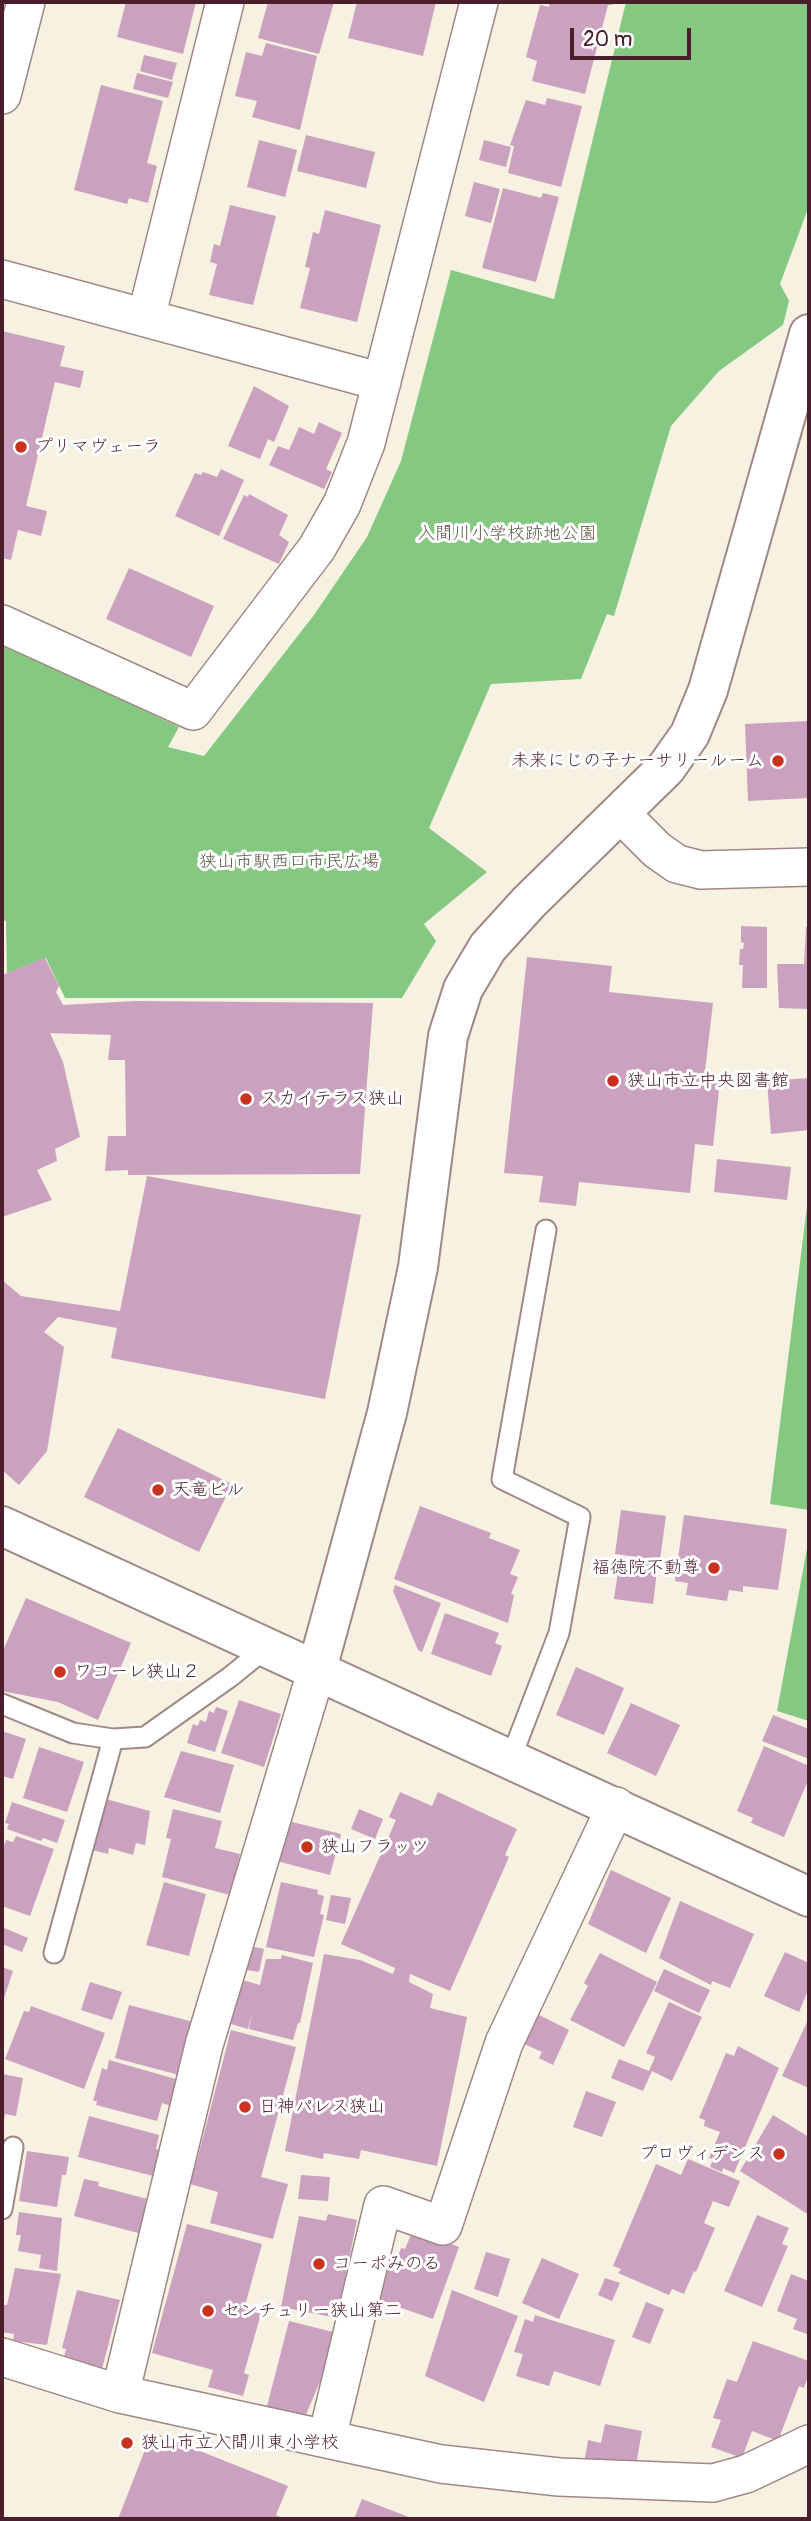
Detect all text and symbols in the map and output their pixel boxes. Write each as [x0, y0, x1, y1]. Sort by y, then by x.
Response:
scale bar [573, 14, 694, 58]
text: 20 m [583, 26, 632, 53]
place label: プリマヴェーラ [35, 436, 161, 458]
marker: プリマヴェーラ [13, 439, 29, 455]
park label: 入間川小学校跡地公園 [417, 523, 597, 545]
place label: 未来にじの子ナーサリールーム [511, 750, 764, 772]
marker: 未来にじの子ナーサリールーム [770, 753, 786, 769]
park label: 狭山市駅西口市民広場 [199, 851, 379, 873]
place label: 狭山市立中央図書館 [627, 1070, 789, 1092]
marker: 狭山市立中央図書館 [605, 1073, 621, 1089]
place label: スカイテラス狭山 [260, 1088, 404, 1110]
marker: スカイテラス狭山 [238, 1091, 254, 1107]
place label: 天竜ビル [172, 1479, 244, 1501]
marker: 天竜ビル [150, 1482, 166, 1498]
place label: 福徳院不動尊 [592, 1557, 700, 1579]
marker: 福徳院不動尊 [706, 1560, 722, 1576]
place label: ワコーレ狭山２ [74, 1661, 200, 1683]
marker: ワコーレ狭山２ [52, 1664, 68, 1680]
place label: 狭山フラッツ [321, 1836, 429, 1858]
marker: 狭山フラッツ [299, 1839, 315, 1855]
place label: 日神パレス狭山 [259, 2096, 385, 2118]
marker: 日神パレス狭山 [237, 2099, 253, 2115]
place label: プロヴィデンス [639, 2143, 765, 2165]
marker: プロヴィデンス [771, 2146, 787, 2162]
place label: コーポみのる [333, 2253, 441, 2275]
marker: コーポみのる [311, 2256, 327, 2272]
place label: センチュリー狭山第二 [222, 2300, 402, 2322]
marker: センチュリー狭山第二 [200, 2303, 216, 2319]
place label: 狭山市立入間川東小学校 [141, 2432, 339, 2454]
marker: 狭山市立入間川東小学校 [119, 2435, 135, 2451]

